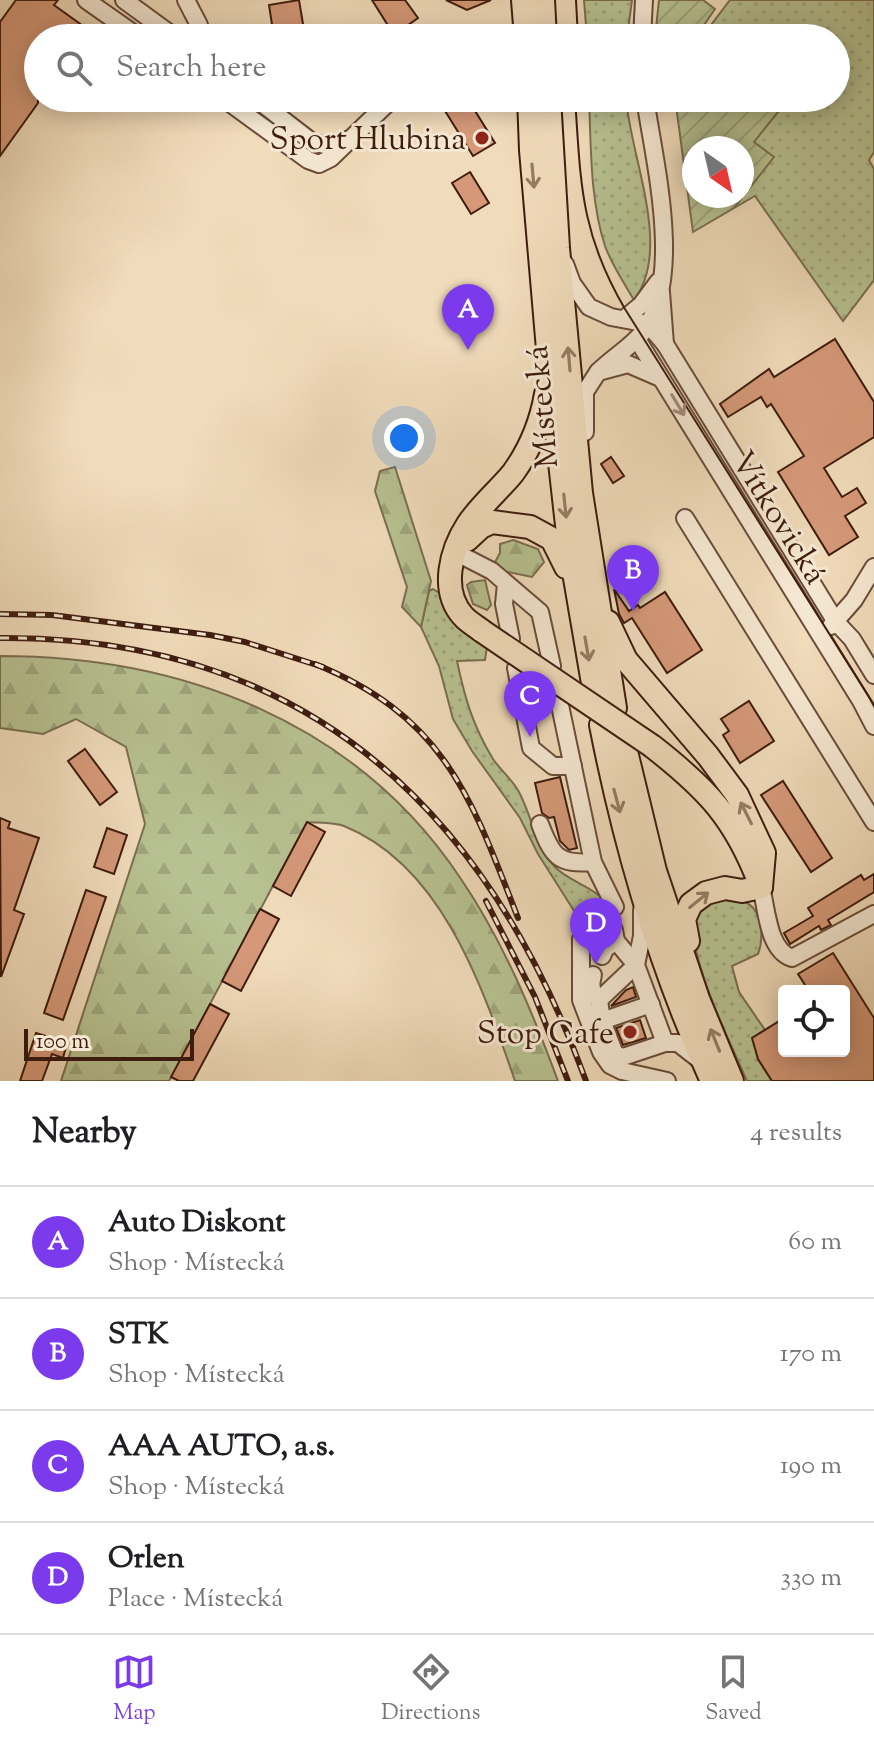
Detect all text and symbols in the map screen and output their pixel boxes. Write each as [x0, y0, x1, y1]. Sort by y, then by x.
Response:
search box [24, 24, 850, 112]
icon: search [52, 46, 96, 90]
text: Search here [116, 47, 266, 90]
place label: Sport Hlubina [270, 118, 466, 164]
marker: Sport Hlubina [473, 129, 491, 147]
north arrow [682, 136, 754, 208]
one-way arrow [526, 162, 541, 189]
pin: A [442, 284, 494, 350]
street label: Místecká [516, 343, 572, 470]
one-way arrow [561, 346, 576, 373]
one-way arrow [670, 393, 686, 416]
your location [384, 418, 424, 458]
street label: Vítkovická [718, 443, 837, 594]
one-way arrow [558, 492, 573, 519]
pin: B [607, 545, 659, 611]
one-way arrow [581, 636, 596, 661]
pin: C [504, 671, 556, 737]
one-way arrow [610, 788, 625, 814]
one-way arrow [738, 801, 754, 825]
one-way arrow [688, 892, 709, 910]
pin: D [570, 898, 622, 964]
map controls [778, 985, 850, 1057]
button: locate [778, 985, 850, 1057]
place label: Stop Cafe [477, 1012, 614, 1058]
marker: Stop Cafe [621, 1023, 639, 1041]
scale bar [24, 1025, 194, 1061]
text: 100 m [36, 1027, 89, 1059]
one-way arrow [707, 1028, 721, 1053]
text: Nearby [32, 1109, 137, 1158]
text: 4 results [750, 1115, 842, 1152]
text: Auto Diskont [108, 1202, 286, 1245]
text: A [47, 1224, 69, 1261]
text: 60 m [788, 1224, 842, 1261]
text: Shop · Místecká [108, 1245, 285, 1282]
text: STK [108, 1314, 169, 1357]
text: B [50, 1336, 66, 1373]
text: 170 m [780, 1336, 842, 1373]
text: Shop · Místecká [108, 1357, 285, 1394]
text: AAA AUTO, a.s. [108, 1426, 335, 1469]
text: C [48, 1448, 68, 1485]
text: 190 m [780, 1448, 842, 1485]
text: Shop · Místecká [108, 1469, 285, 1506]
text: Orlen [108, 1538, 184, 1581]
text: D [48, 1560, 68, 1597]
text: 330 m [780, 1560, 842, 1597]
text: Place · Místecká [108, 1581, 283, 1618]
tab: Map [112, 1650, 156, 1730]
tab: Directions [381, 1650, 480, 1730]
tab: Saved [705, 1650, 762, 1730]

